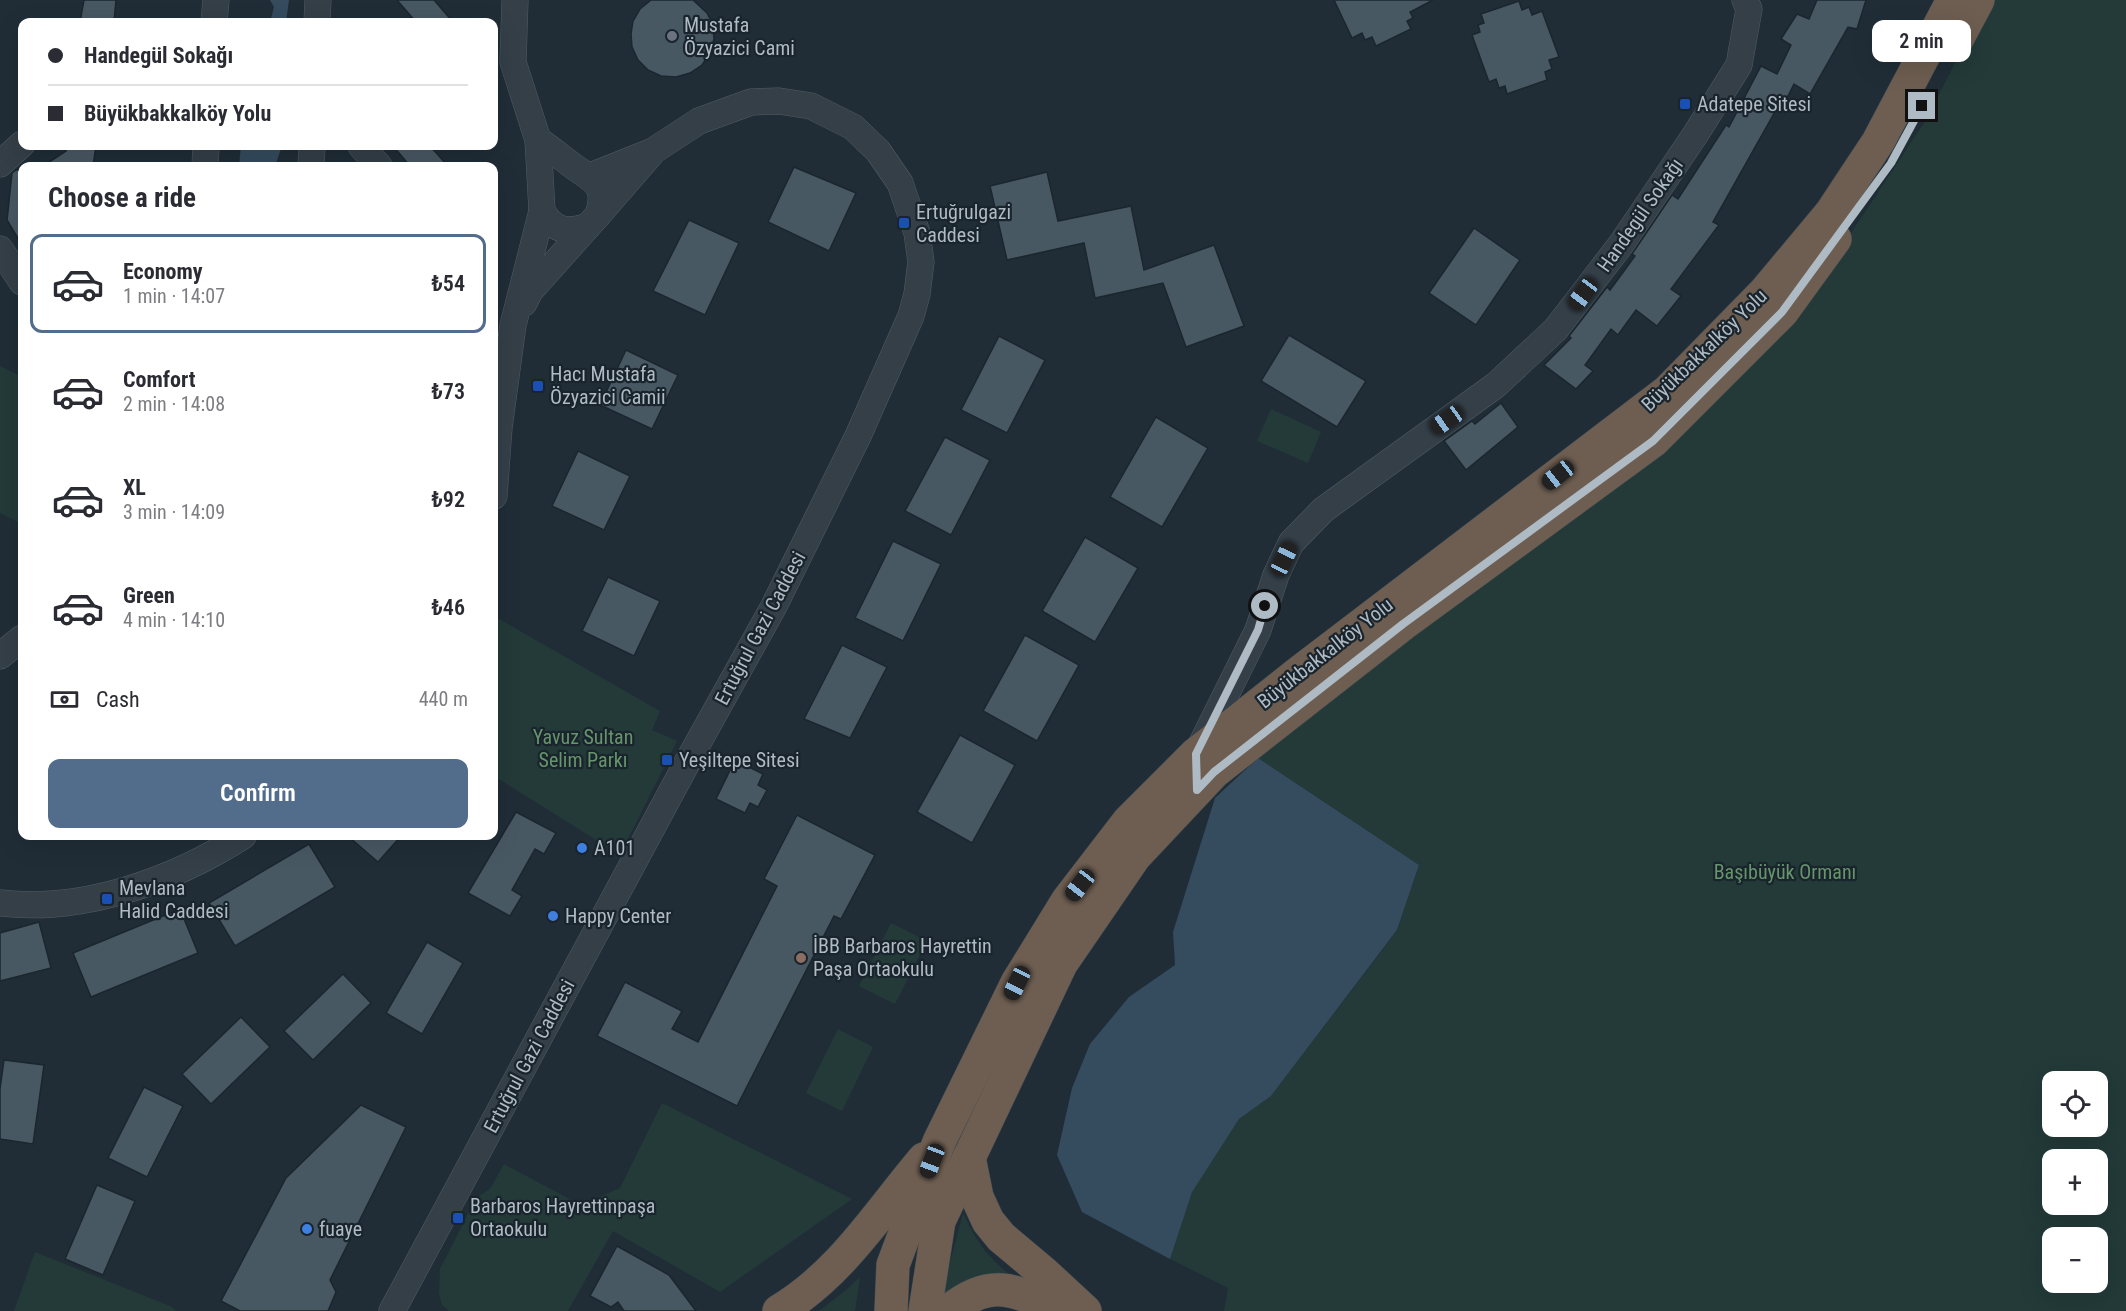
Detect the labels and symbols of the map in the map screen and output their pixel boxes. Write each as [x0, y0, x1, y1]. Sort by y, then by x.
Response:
place label: Mustafa Özyazici Cami [684, 13, 795, 60]
callout: 2 min [1872, 19, 1972, 61]
marker: Mustafa Özyazici Cami [665, 29, 679, 43]
place label: Adatepe Sitesi [1697, 92, 1811, 116]
route end [1908, 92, 1935, 119]
marker: Adatepe Sitesi [1678, 97, 1692, 111]
street label: Handegül Sokağı [1592, 154, 1688, 276]
place label: Ertuğrulgazi Caddesi [916, 200, 1011, 247]
marker: Ertuğrulgazi Caddesi [897, 216, 911, 230]
car [1565, 274, 1601, 314]
street label: Büyükbakkalköy Yolu [1636, 284, 1772, 416]
place label: Hacı Mustafa Özyazici Camii [550, 362, 666, 409]
marker: Hacı Mustafa Özyazici Camii [531, 379, 545, 393]
car [1427, 402, 1467, 438]
car [1538, 457, 1578, 493]
car [1268, 539, 1300, 579]
street label: Ertuğrul Gazi Caddesi [709, 547, 811, 709]
route start [1251, 592, 1278, 619]
street label: Büyükbakkalköy Yolu [1253, 593, 1397, 713]
park label: Yavuz Sultan Selim Parkı [533, 725, 633, 772]
place label: Yeşiltepe Sitesi [679, 748, 800, 772]
marker: Yeşiltepe Sitesi [660, 753, 674, 767]
place label: A101 [594, 836, 635, 860]
marker: A101 [575, 841, 589, 855]
park label: Başıbüyük Ormanı [1714, 860, 1856, 884]
car [1062, 865, 1098, 905]
place label: Mevlana Halid Caddesi [119, 876, 229, 923]
marker: Mevlana Halid Caddesi [100, 892, 114, 906]
place label: Happy Center [565, 904, 671, 928]
marker: Happy Center [546, 909, 560, 923]
place label: İBB Barbaros Hayrettin Paşa Ortaokulu [813, 934, 992, 981]
marker: İBB Barbaros Hayrettin Paşa Ortaokulu [794, 951, 808, 965]
car [1001, 963, 1033, 1003]
street label: Ertuğrul Gazi Caddesi [478, 975, 580, 1137]
car [917, 1141, 947, 1181]
place label: Barbaros Hayrettinpaşa Ortaokulu [470, 1194, 655, 1241]
marker: Barbaros Hayrettinpaşa Ortaokulu [451, 1211, 465, 1225]
place label: fuaye [319, 1217, 362, 1241]
marker: fuaye [300, 1222, 314, 1236]

